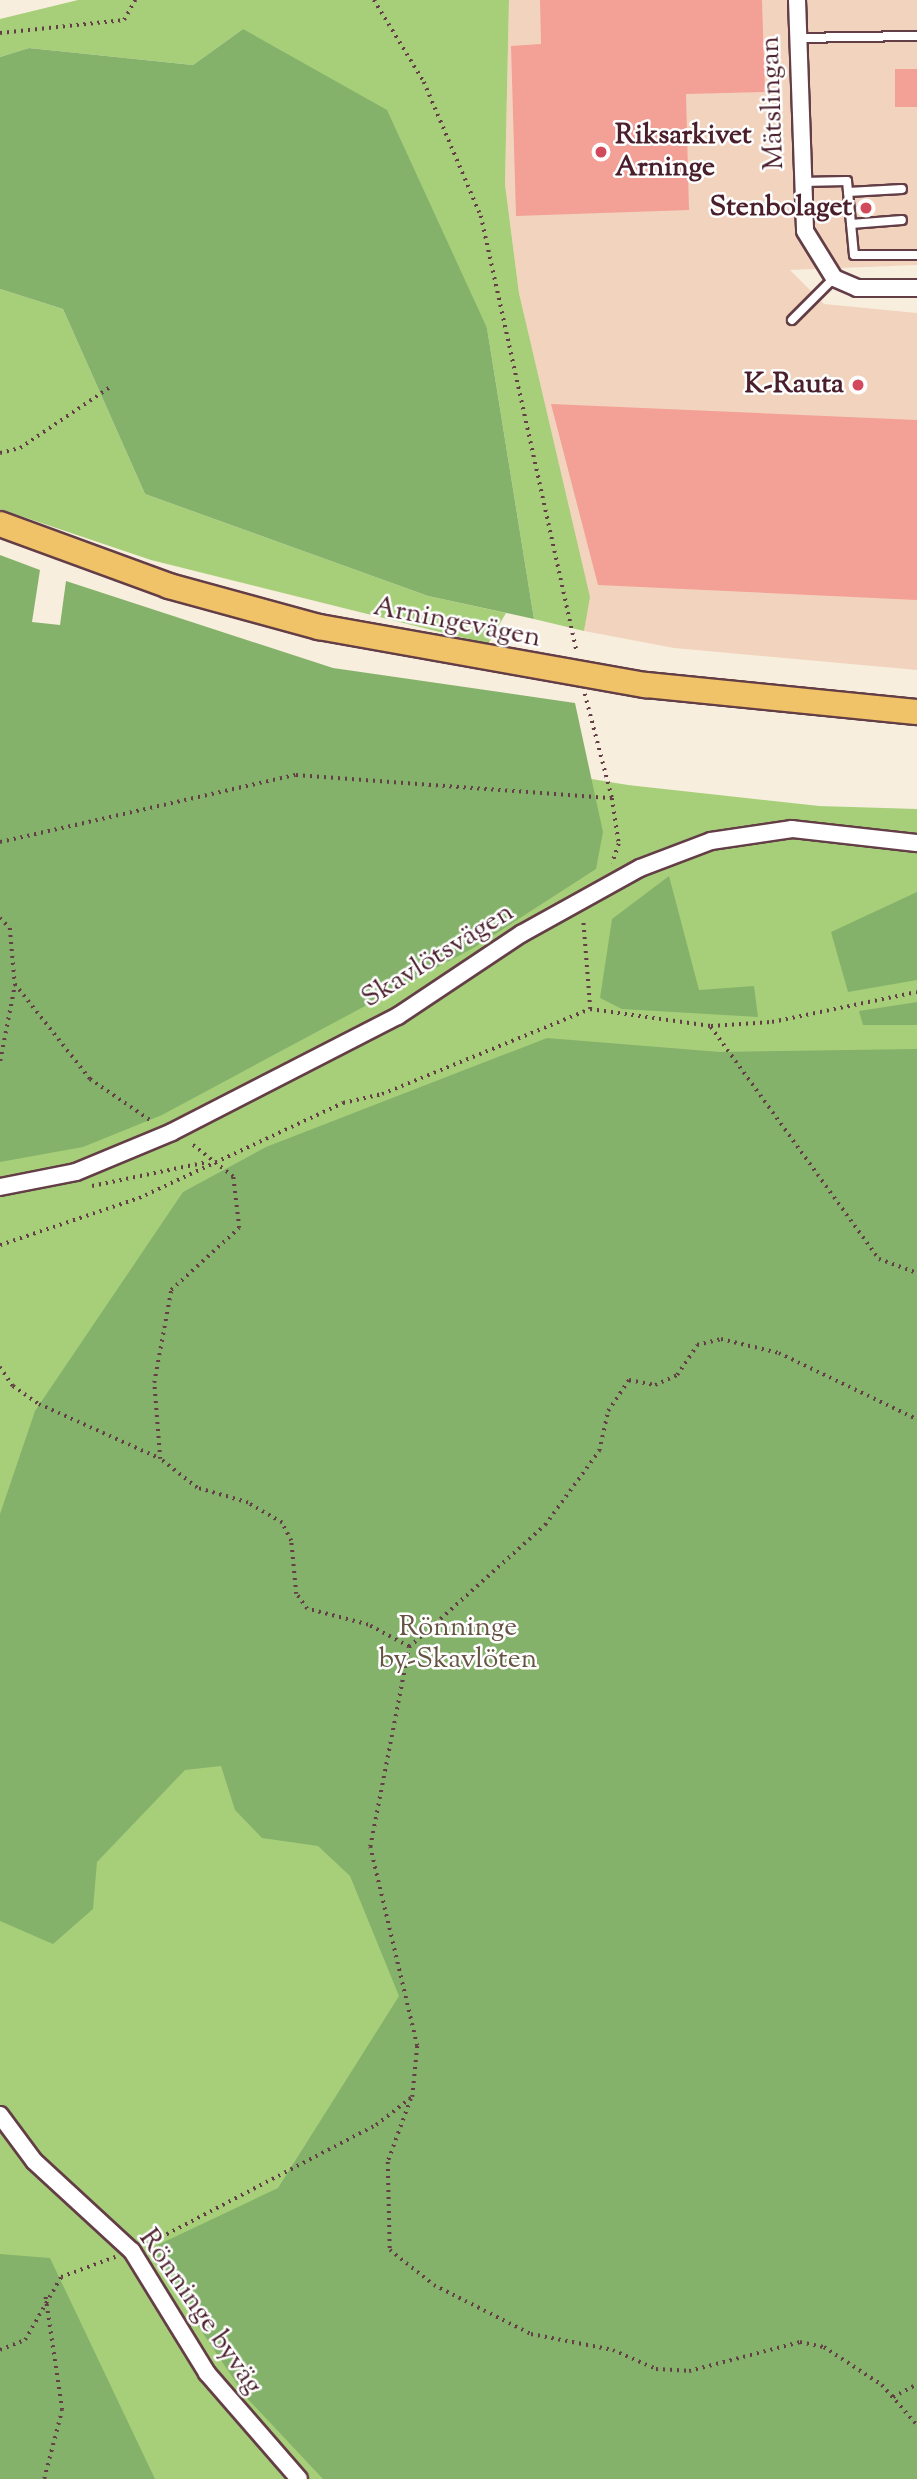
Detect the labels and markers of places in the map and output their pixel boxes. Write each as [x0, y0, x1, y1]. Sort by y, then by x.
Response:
place label: Riksarkivet Arninge [615, 119, 752, 185]
marker: Riksarkivet Arninge [593, 144, 609, 160]
place label: Stenbolaget [710, 191, 852, 225]
marker: Stenbolaget [858, 200, 874, 216]
place label: K-Rauta [744, 368, 844, 402]
marker: K-Rauta [850, 377, 866, 393]

